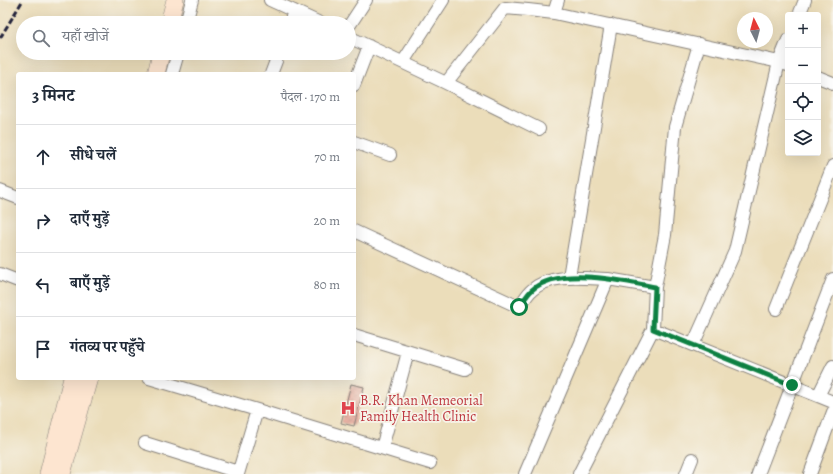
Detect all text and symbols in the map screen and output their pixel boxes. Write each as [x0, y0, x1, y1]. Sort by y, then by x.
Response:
north arrow [737, 12, 773, 48]
map controls [785, 12, 821, 156]
button: + [785, 12, 821, 48]
search box [16, 16, 356, 60]
text: यहाँ खोजें [62, 26, 109, 46]
icon: search [30, 27, 52, 49]
button: − [785, 48, 821, 84]
text: 3 मिनट [32, 84, 74, 107]
button: locate [785, 84, 821, 120]
text: पैदल · 170 m [281, 88, 340, 105]
button: layers [785, 120, 821, 156]
text: सीधे चलें [70, 145, 116, 165]
icon: ahead [32, 146, 54, 168]
text: 70 m [314, 148, 340, 165]
text: दाएँ मुड़ें [70, 209, 109, 229]
icon: right [32, 210, 54, 232]
text: 20 m [314, 212, 340, 229]
text: बाएँ मुड़ें [70, 273, 110, 293]
icon: left [32, 274, 54, 296]
text: 80 m [313, 276, 340, 293]
route start [510, 298, 528, 316]
text: गंतव्य पर पहुँचे [70, 337, 145, 357]
icon: arrive [32, 338, 54, 360]
route end [783, 376, 801, 394]
place label: B.R. Khan Memeorial Family Health Clinic [360, 391, 483, 426]
hospital icon: B.R. Khan Memeorial Family Health Clinic [339, 399, 357, 417]

